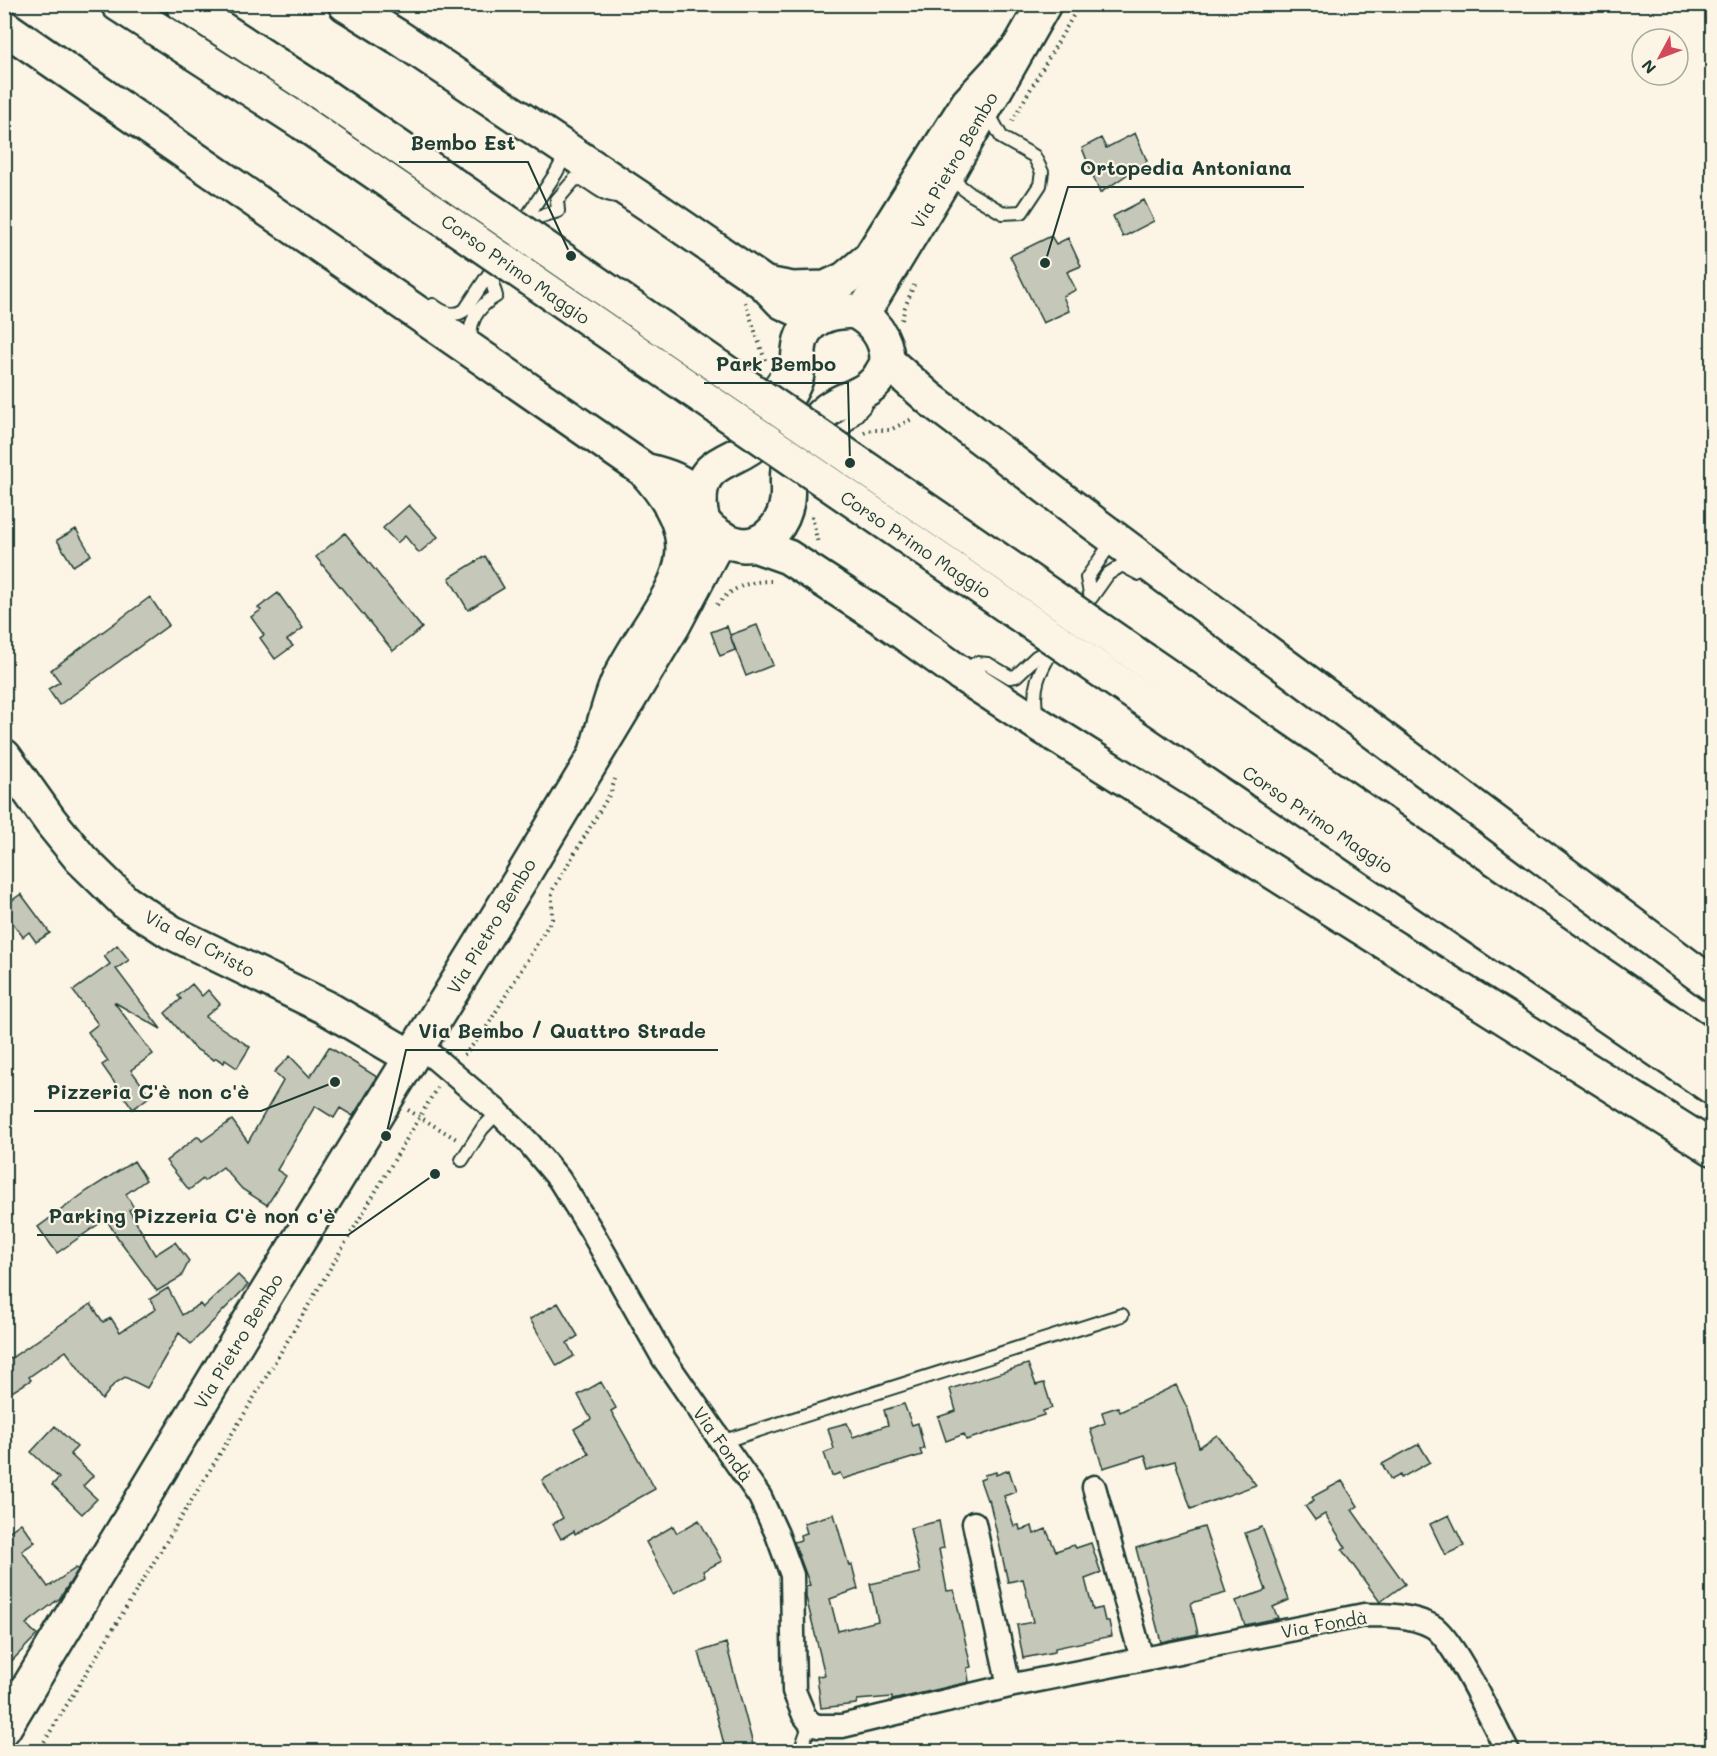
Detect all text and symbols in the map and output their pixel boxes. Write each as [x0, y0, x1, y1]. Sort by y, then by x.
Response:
north arrow [1630, 27, 1690, 87]
text: N [1636, 56, 1660, 79]
street label: Via Pietro Bembo [905, 87, 1003, 233]
callout: Bembo Est [399, 124, 528, 162]
text: Bembo Est [410, 129, 516, 155]
callout: Ortopedia Antoniana [1068, 149, 1304, 187]
text: Ortopedia Antoniana [1080, 154, 1292, 180]
street label: Corso Primo Maggio [437, 208, 596, 330]
callout: Park Bembo [704, 345, 848, 383]
text: Park Bembo [716, 350, 836, 376]
street label: Corso Primo Maggio [836, 485, 996, 604]
street label: Corso Primo Maggio [1238, 760, 1398, 879]
street label: Via Pietro Bembo [441, 854, 541, 998]
street label: Via del Cristo [141, 904, 260, 982]
callout: Via Bembo / Quattro Strade [406, 1012, 718, 1050]
text: Via Bembo / Quattro Strade [418, 1017, 706, 1043]
callout: Pizzeria C'è non c'è [34, 1073, 261, 1111]
text: Pizzeria C'è non c'è [47, 1078, 249, 1104]
callout: Parking Pizzeria C'è non c'è [37, 1197, 348, 1235]
text: Parking Pizzeria C'è non c'è [49, 1202, 336, 1228]
street label: Via Pietro Bembo [188, 1269, 288, 1413]
street label: Via Fondà [688, 1402, 758, 1486]
street label: Via Fondà [1279, 1605, 1369, 1643]

